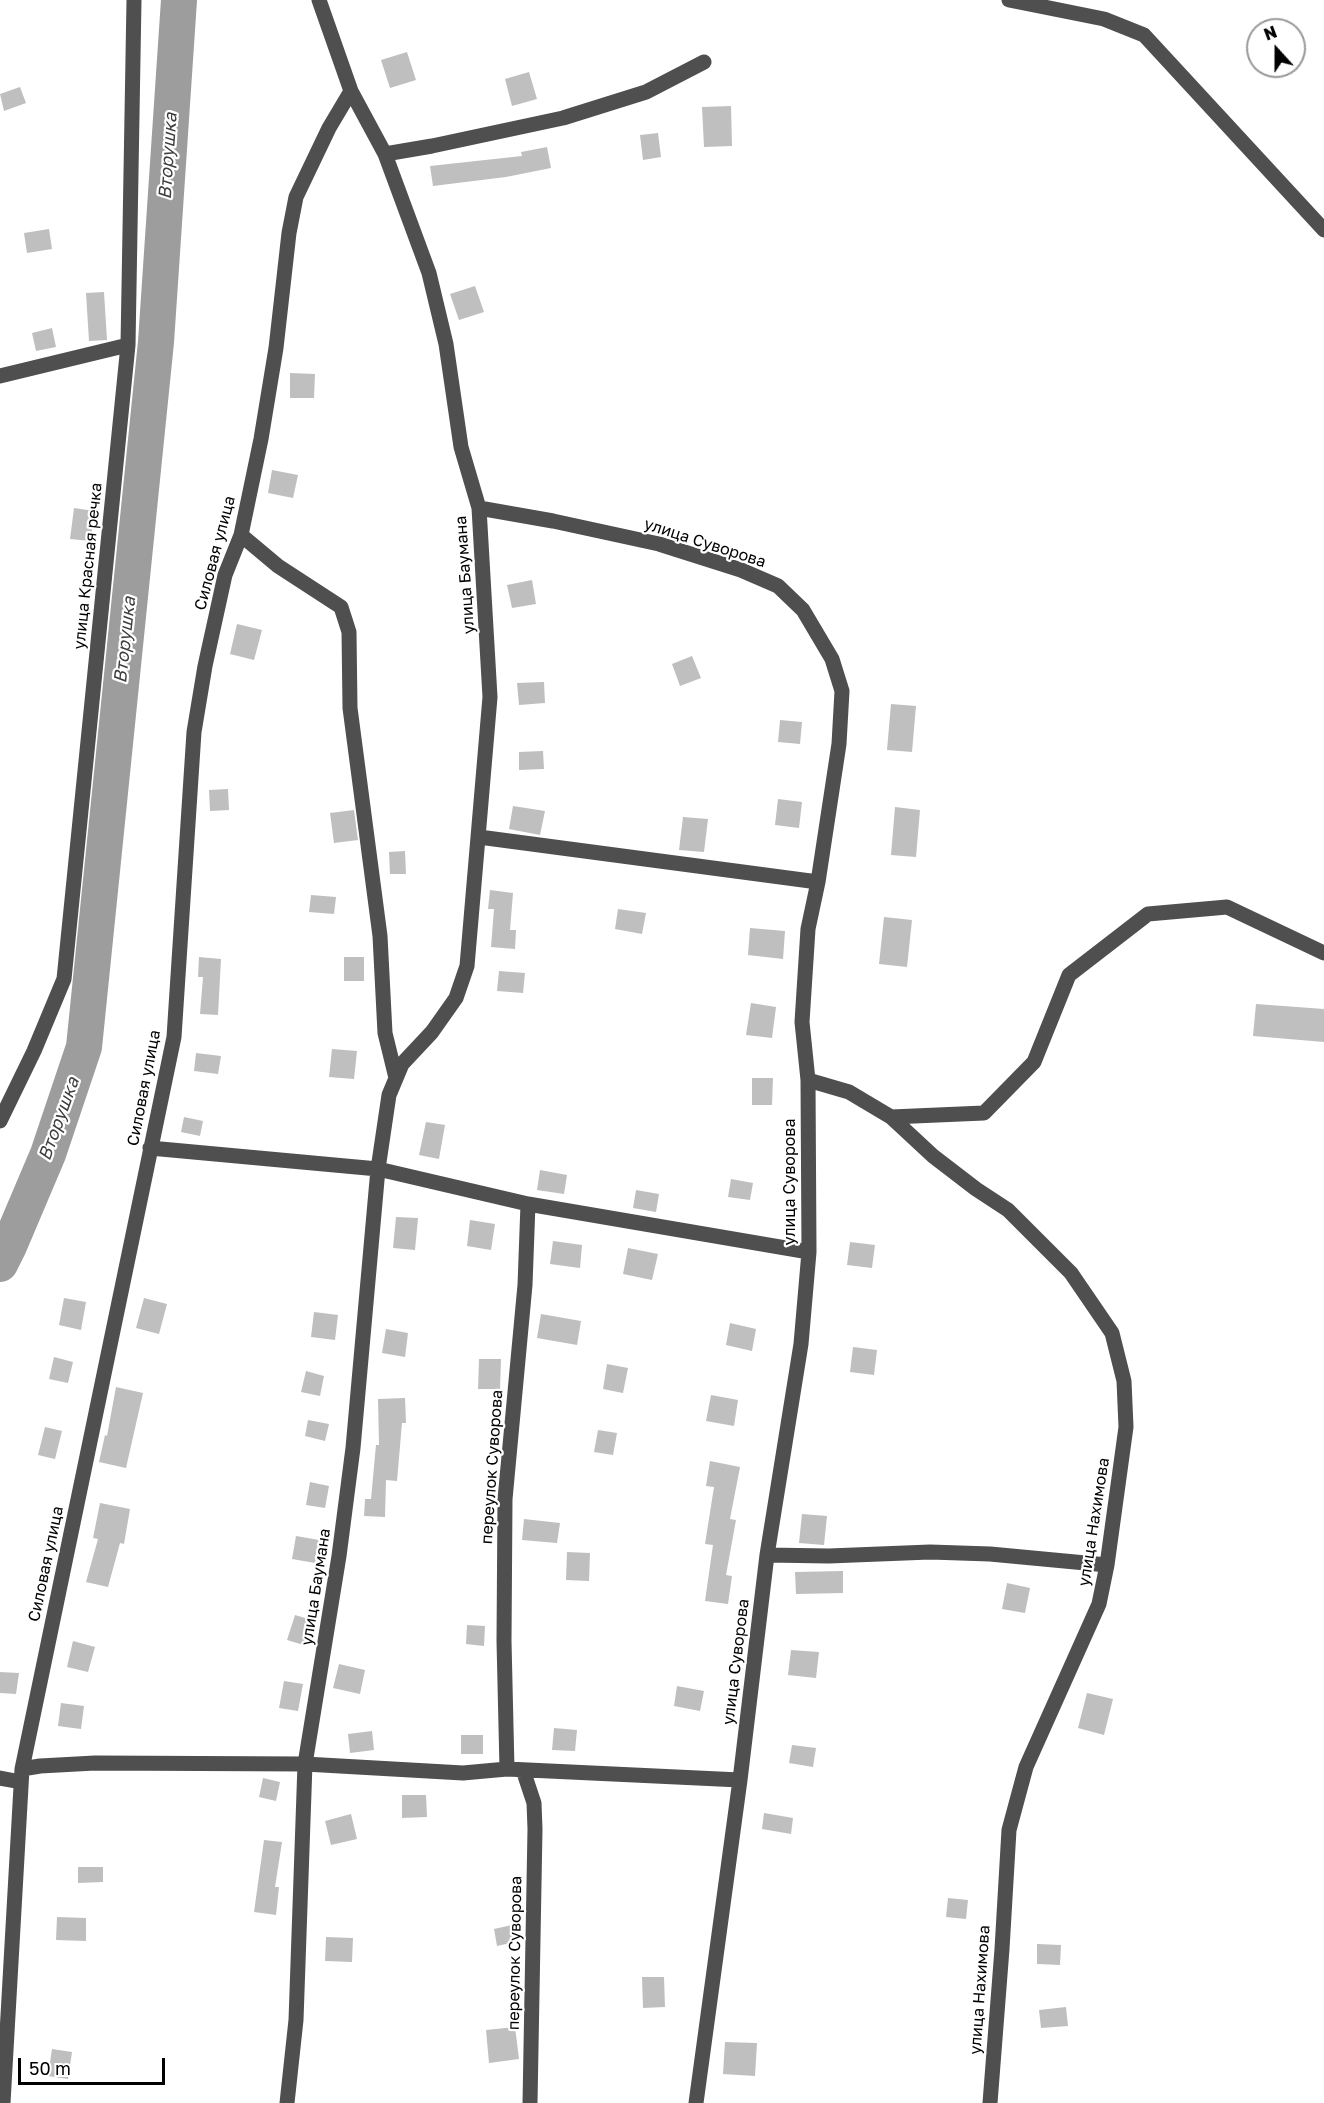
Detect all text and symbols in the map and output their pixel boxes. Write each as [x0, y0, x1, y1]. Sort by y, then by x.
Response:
north arrow [1246, 18, 1306, 78]
text: N [1261, 22, 1280, 45]
water label: Вторушка [154, 112, 182, 200]
street label: улица Красная речка [70, 482, 106, 650]
street label: Силовая улица [190, 494, 240, 612]
street label: улица Суворова [642, 514, 768, 572]
street label: улица Баумана [451, 515, 479, 635]
water label: Вторушка [110, 596, 140, 684]
street label: Силовая улица [123, 1028, 165, 1148]
water label: Вторушка [34, 1074, 84, 1164]
street label: улица Суворова [780, 1119, 800, 1245]
street label: переулок Суворова [477, 1389, 507, 1545]
street label: улица Нахимова [1074, 1456, 1114, 1588]
street label: Силовая улица [24, 1504, 68, 1624]
street label: улица Баумана [297, 1527, 335, 1647]
street label: улица Суворова [719, 1598, 753, 1726]
street label: переулок Суворова [504, 1876, 526, 2030]
street label: улица Нахимова [966, 1925, 994, 2055]
scale bar [21, 2046, 168, 2084]
text: 50 m [29, 2057, 71, 2079]

